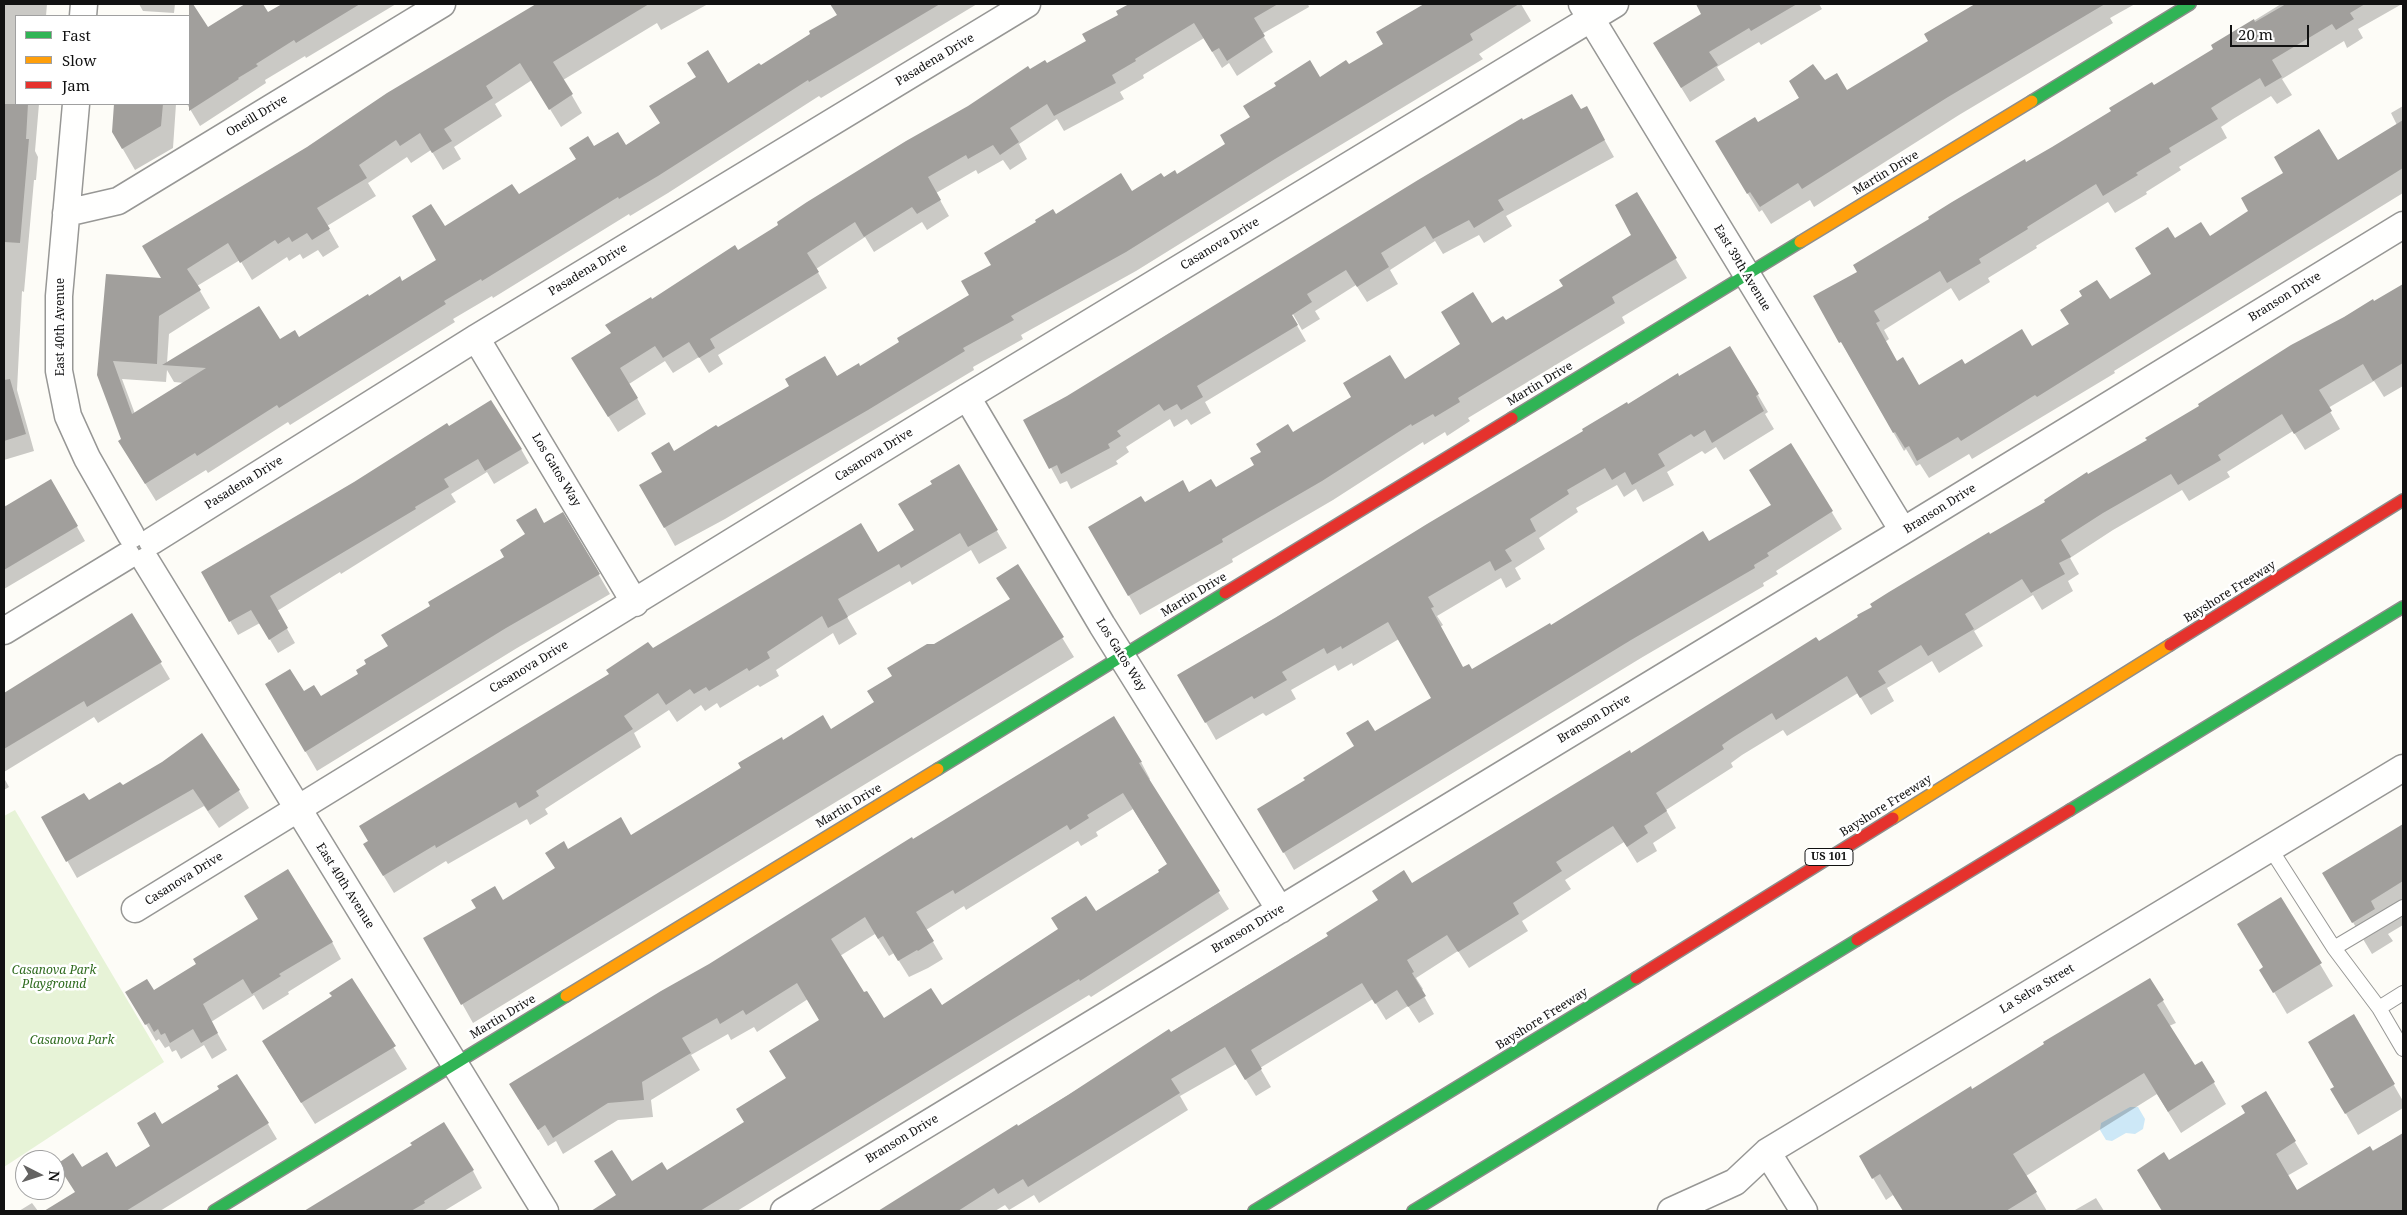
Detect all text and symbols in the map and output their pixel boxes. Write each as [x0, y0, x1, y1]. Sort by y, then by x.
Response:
legend [15, 15, 190, 105]
scale bar [2232, 15, 2311, 47]
text: 20 m [2238, 24, 2273, 44]
text: Fast [62, 25, 91, 45]
street label: Pasadena Drive [893, 31, 977, 89]
text: Slow [62, 50, 96, 70]
text: Jam [62, 75, 90, 95]
street label: Oneill Drive [224, 92, 290, 140]
street label: Martin Drive [1851, 148, 1921, 198]
street label: Casanova Drive [1178, 215, 1262, 273]
street label: East 39th Avenue [1711, 222, 1773, 314]
street label: Pasadena Drive [546, 241, 630, 299]
street label: Branson Drive [2246, 269, 2324, 325]
street label: East 40th Avenue [54, 278, 68, 376]
street label: Martin Drive [1505, 359, 1575, 409]
street label: Casanova Drive [832, 425, 916, 485]
street label: Los Gatos Way [528, 431, 584, 509]
street label: Pasadena Drive [202, 453, 286, 513]
street label: Branson Drive [1901, 481, 1979, 537]
street label: Bayshore Freeway [2181, 558, 2279, 626]
street label: Martin Drive [1159, 570, 1229, 620]
street label: Los Gatos Way [1093, 616, 1149, 694]
street label: Casanova Drive [487, 638, 571, 696]
street label: Branson Drive [1555, 692, 1633, 746]
street label: Bayshore Freeway [1837, 772, 1935, 840]
street label: Martin Drive [814, 781, 884, 831]
street label: East 40th Avenue [313, 841, 377, 931]
street label: Casanova Drive [142, 849, 226, 909]
road number: US 101 [1805, 849, 1853, 866]
street label: Branson Drive [1209, 902, 1287, 956]
street label: La Selva Street [1997, 961, 2077, 1017]
park label: Casanova Park Playground [12, 964, 96, 992]
street label: Bayshore Freeway [1493, 985, 1591, 1053]
street label: Martin Drive [468, 992, 538, 1042]
park label: Casanova Park [30, 1034, 114, 1048]
street label: Branson Drive [863, 1112, 941, 1166]
north arrow [15, 1150, 65, 1200]
text: N [45, 1170, 64, 1183]

